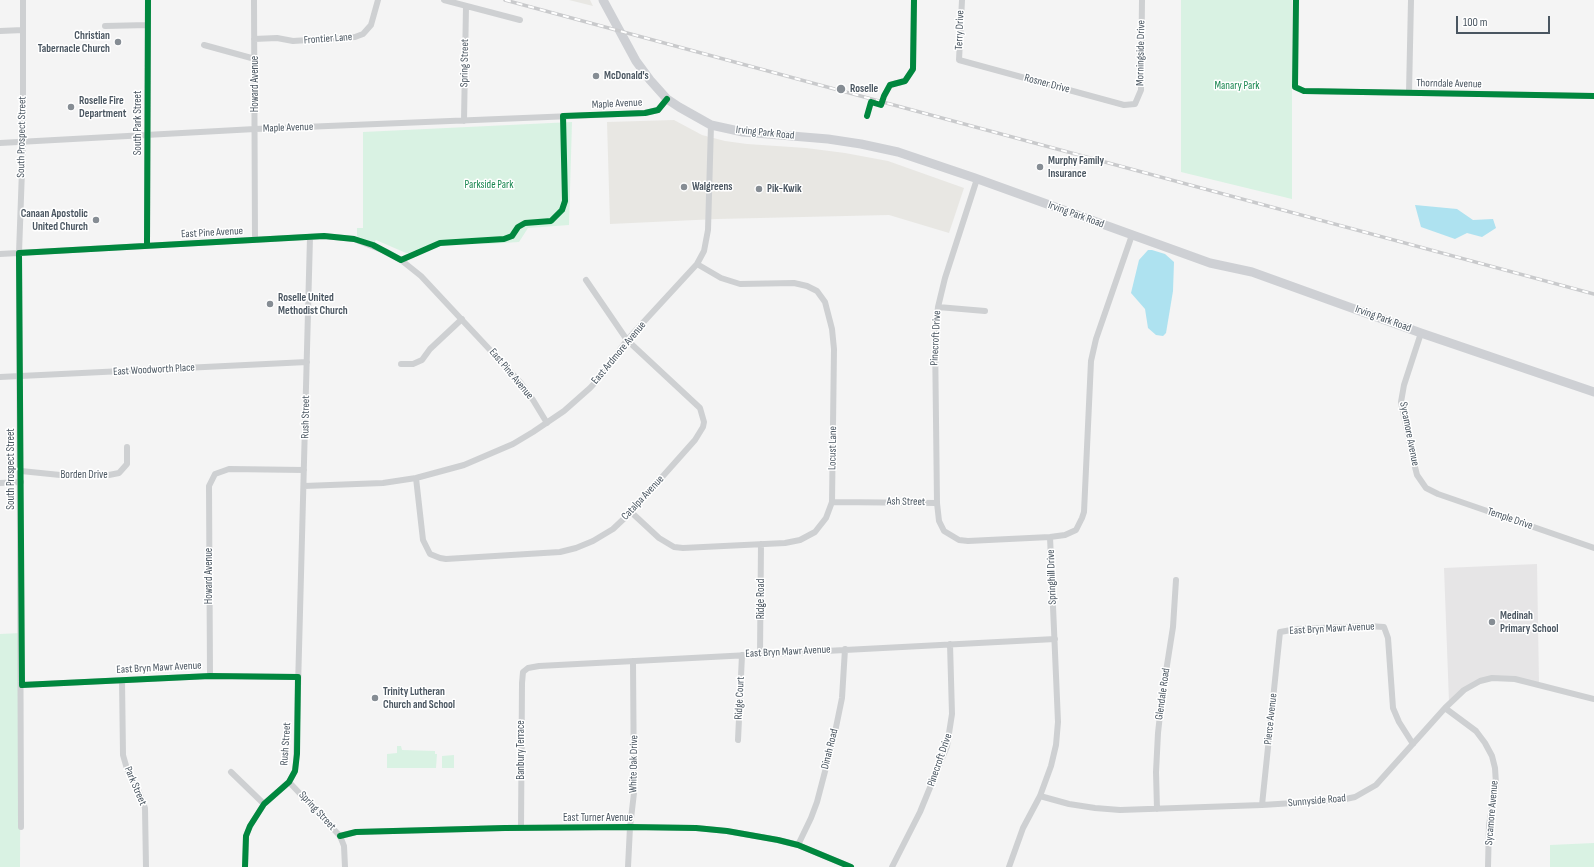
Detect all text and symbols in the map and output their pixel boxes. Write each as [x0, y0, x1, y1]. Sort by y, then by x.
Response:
scale bar [1458, 8, 1552, 34]
street label: Terry Drive [953, 10, 967, 50]
text: 100 m [1463, 15, 1488, 30]
street label: Morningside Drive [1134, 20, 1148, 86]
place label: Christian Tabernacle Church [38, 29, 110, 55]
street label: Frontier Lane [303, 31, 353, 47]
marker: Christian Tabernacle Church [113, 37, 123, 47]
street label: Spring Street [458, 39, 472, 87]
street label: Howard Avenue [248, 56, 262, 112]
place label: McDonald's [604, 69, 649, 83]
marker: McDonald's [591, 71, 601, 81]
street label: Rosner Drive [1023, 72, 1071, 96]
street label: Thorndale Avenue [1416, 77, 1482, 91]
park label: Manary Park [1214, 79, 1260, 93]
place label: Roselle [850, 82, 878, 96]
marker: Roselle [835, 83, 847, 95]
street label: South Park Street [131, 91, 145, 155]
place label: Roselle Fire Department [79, 94, 126, 120]
street label: South Prospect Street [15, 96, 29, 178]
street label: Maple Avenue [591, 96, 643, 112]
marker: Roselle Fire Department [66, 102, 76, 112]
street label: Maple Avenue [263, 121, 313, 135]
street label: Irving Park Road [735, 123, 795, 143]
place label: Murphy Family Insurance [1048, 154, 1104, 180]
marker: Murphy Family Insurance [1035, 162, 1045, 172]
park label: Parkside Park [465, 178, 513, 192]
place label: Walgreens [692, 180, 733, 194]
marker: Walgreens [679, 182, 689, 192]
place label: Pik-Kwik [767, 182, 802, 196]
marker: Pik-Kwik [754, 184, 764, 194]
street label: Irving Park Road [1046, 199, 1106, 231]
place label: Canaan Apostolic United Church [21, 207, 88, 233]
marker: Canaan Apostolic United Church [91, 215, 101, 225]
street label: East Pine Avenue [181, 225, 243, 241]
place label: Roselle United Methodist Church [278, 291, 348, 317]
marker: Roselle United Methodist Church [265, 299, 275, 309]
street label: Irving Park Road [1353, 303, 1413, 335]
street label: Pinecroft Drive [928, 310, 944, 366]
street label: East Ardmore Avenue [589, 319, 649, 387]
street label: East Pine Avenue [486, 346, 536, 402]
street label: East Woodworth Place [113, 361, 195, 379]
street label: Rush Street [299, 395, 313, 439]
street label: Sycamore Avenue [1396, 401, 1422, 467]
street label: Locust Lane [826, 426, 840, 470]
street label: South Prospect Street [4, 428, 18, 510]
street label: Borden Drive [60, 468, 108, 482]
street label: Catalpa Avenue [619, 473, 667, 523]
street label: Ash Street [887, 495, 925, 509]
street label: Temple Drive [1486, 505, 1534, 533]
street label: Howard Avenue [202, 548, 216, 604]
street label: Springhill Drive [1044, 549, 1060, 605]
street label: Ridge Road [754, 579, 768, 619]
place label: Medinah Primary School [1500, 609, 1558, 635]
marker: Medinah Primary School [1487, 617, 1497, 627]
street label: East Bryn Mawr Avenue [1289, 620, 1375, 638]
street label: East Bryn Mawr Avenue [745, 643, 831, 661]
street label: East Bryn Mawr Avenue [116, 659, 202, 677]
street label: Glendale Road [1153, 667, 1173, 721]
street label: Ridge Court [732, 676, 748, 720]
place label: Trinity Lutheran Church and School [383, 685, 455, 711]
marker: Trinity Lutheran Church and School [370, 693, 380, 703]
street label: Pierce Avenue [1262, 693, 1280, 745]
street label: Banbury Terrace [514, 720, 528, 780]
street label: Rush Street [278, 722, 294, 766]
street label: Dinah Road [819, 727, 841, 771]
street label: Pinecroft Drive [925, 732, 955, 788]
street label: White Oak Drive [627, 735, 641, 793]
street label: Park Street [121, 765, 149, 807]
street label: Sycamore Avenue [1483, 780, 1501, 846]
street label: Spring Street [296, 789, 338, 833]
street label: Sunnyside Road [1288, 792, 1346, 810]
street label: East Turner Avenue [563, 811, 633, 825]

